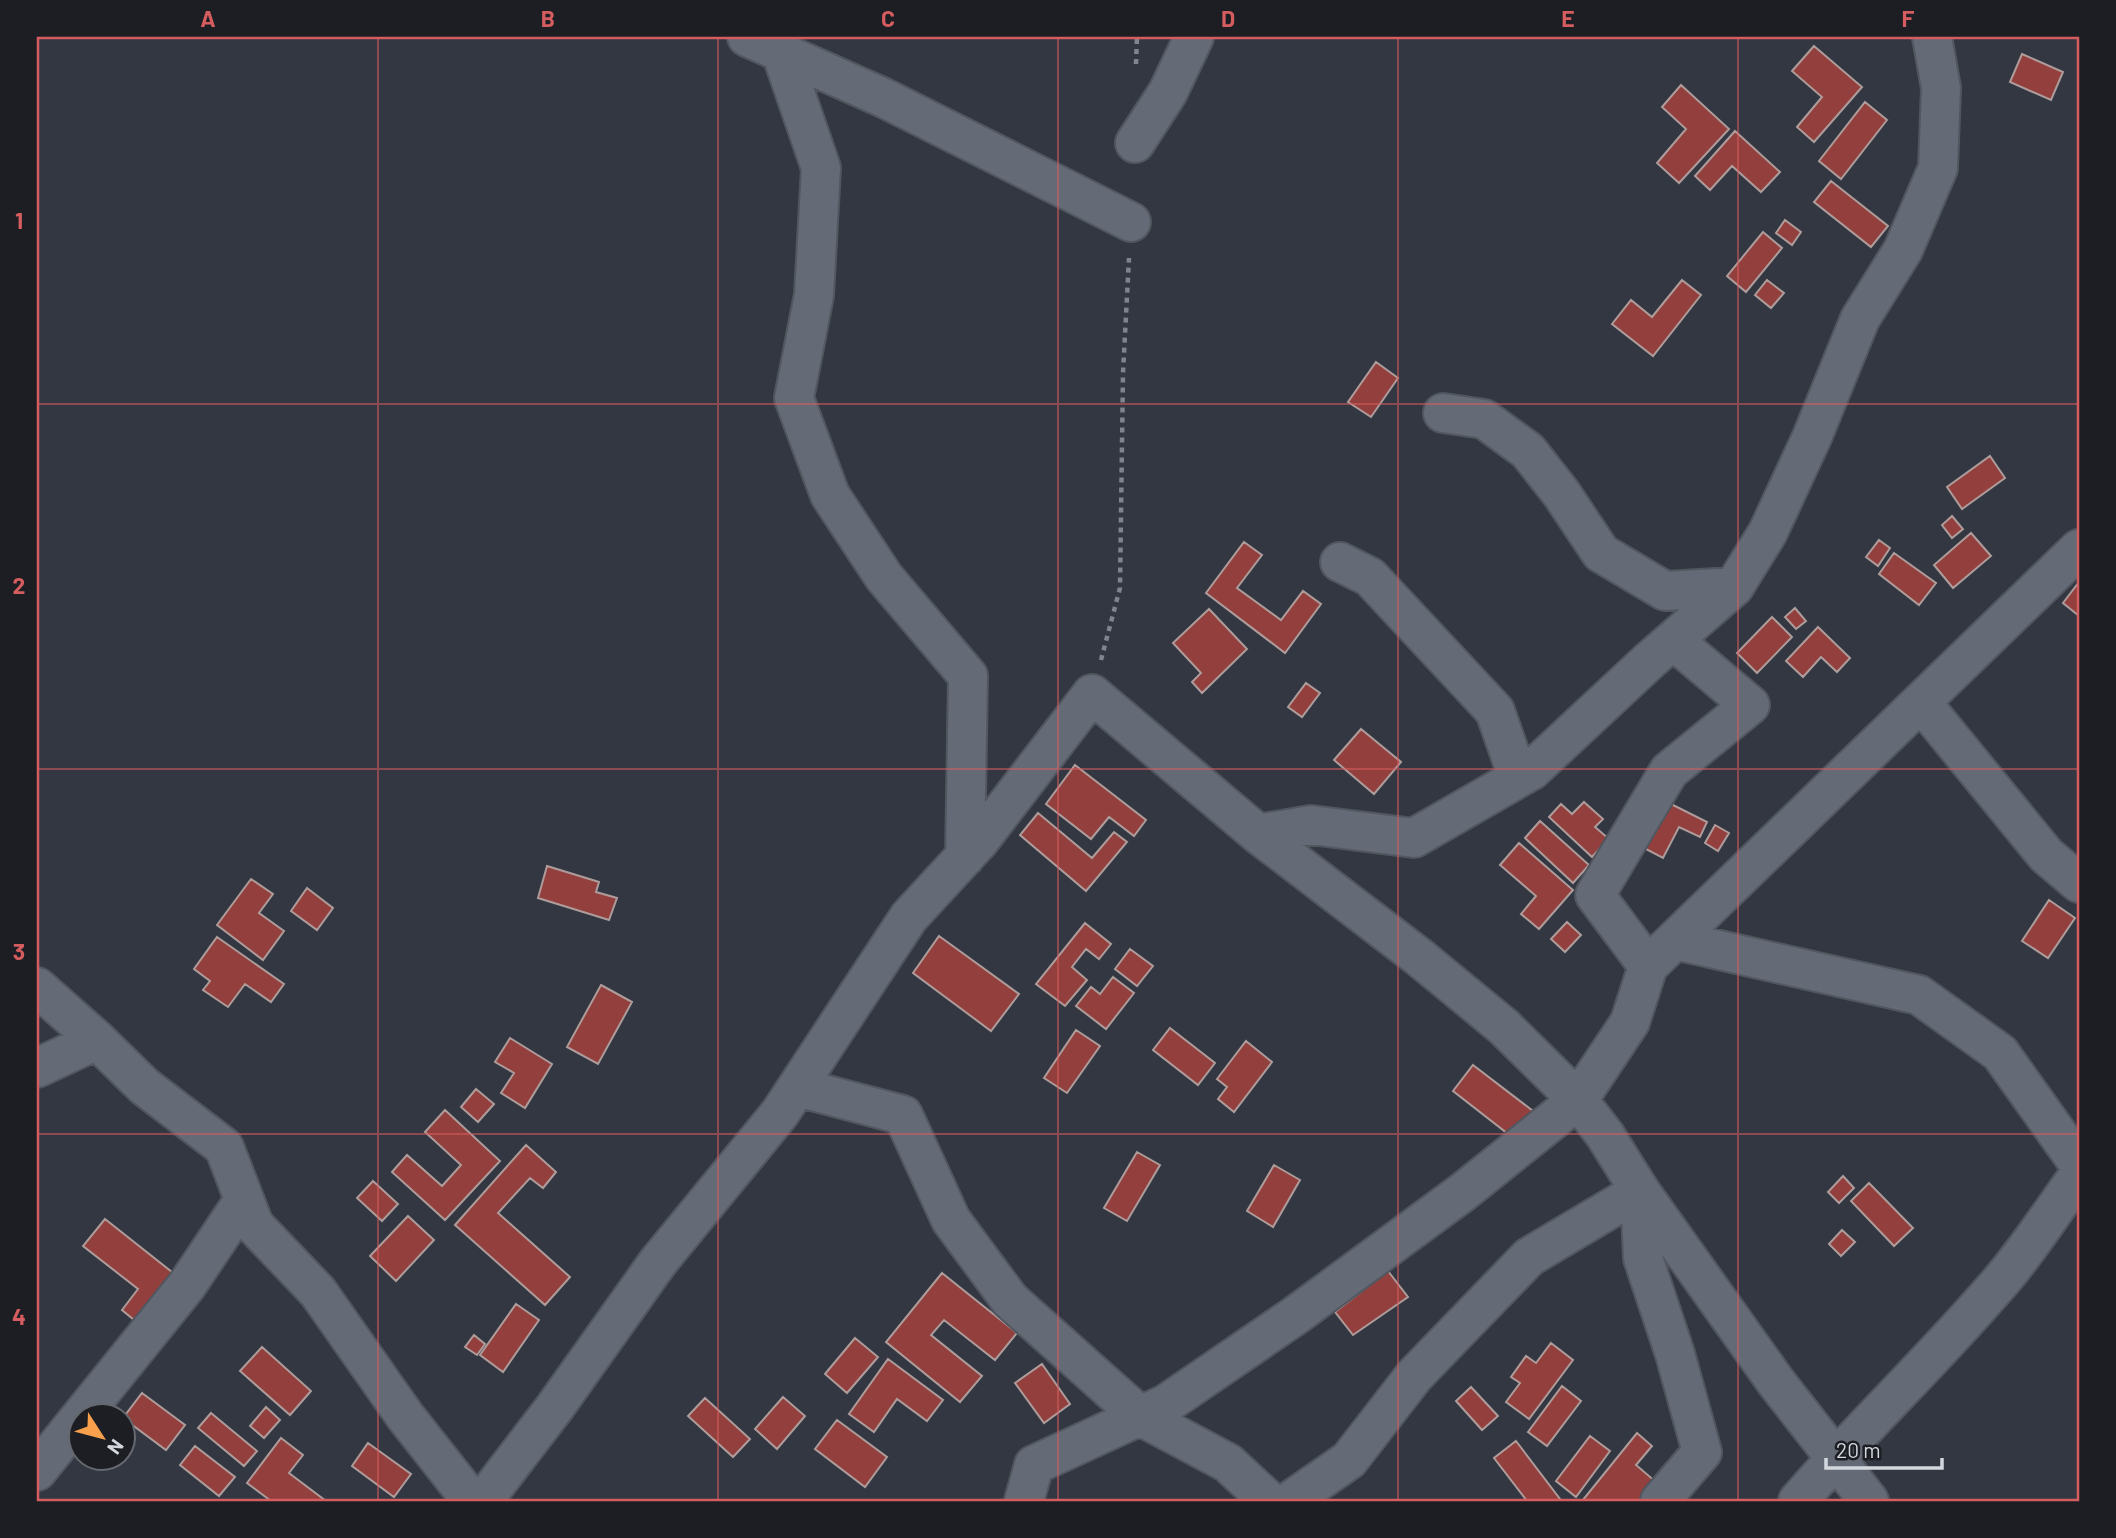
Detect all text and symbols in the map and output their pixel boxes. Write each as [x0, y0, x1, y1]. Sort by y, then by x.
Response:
text: A [200, 4, 216, 32]
text: B [541, 4, 555, 32]
text: C [881, 4, 895, 32]
text: D [1221, 4, 1235, 32]
text: E [1561, 4, 1575, 32]
text: F [1902, 4, 1915, 32]
text: 1 [15, 206, 23, 234]
text: 2 [13, 571, 25, 599]
text: 3 [13, 937, 25, 965]
text: 4 [12, 1302, 26, 1330]
north arrow [66, 1402, 136, 1472]
scale bar [1826, 1426, 1941, 1470]
text: N [103, 1435, 129, 1459]
text: 20 m [1836, 1437, 1881, 1462]

